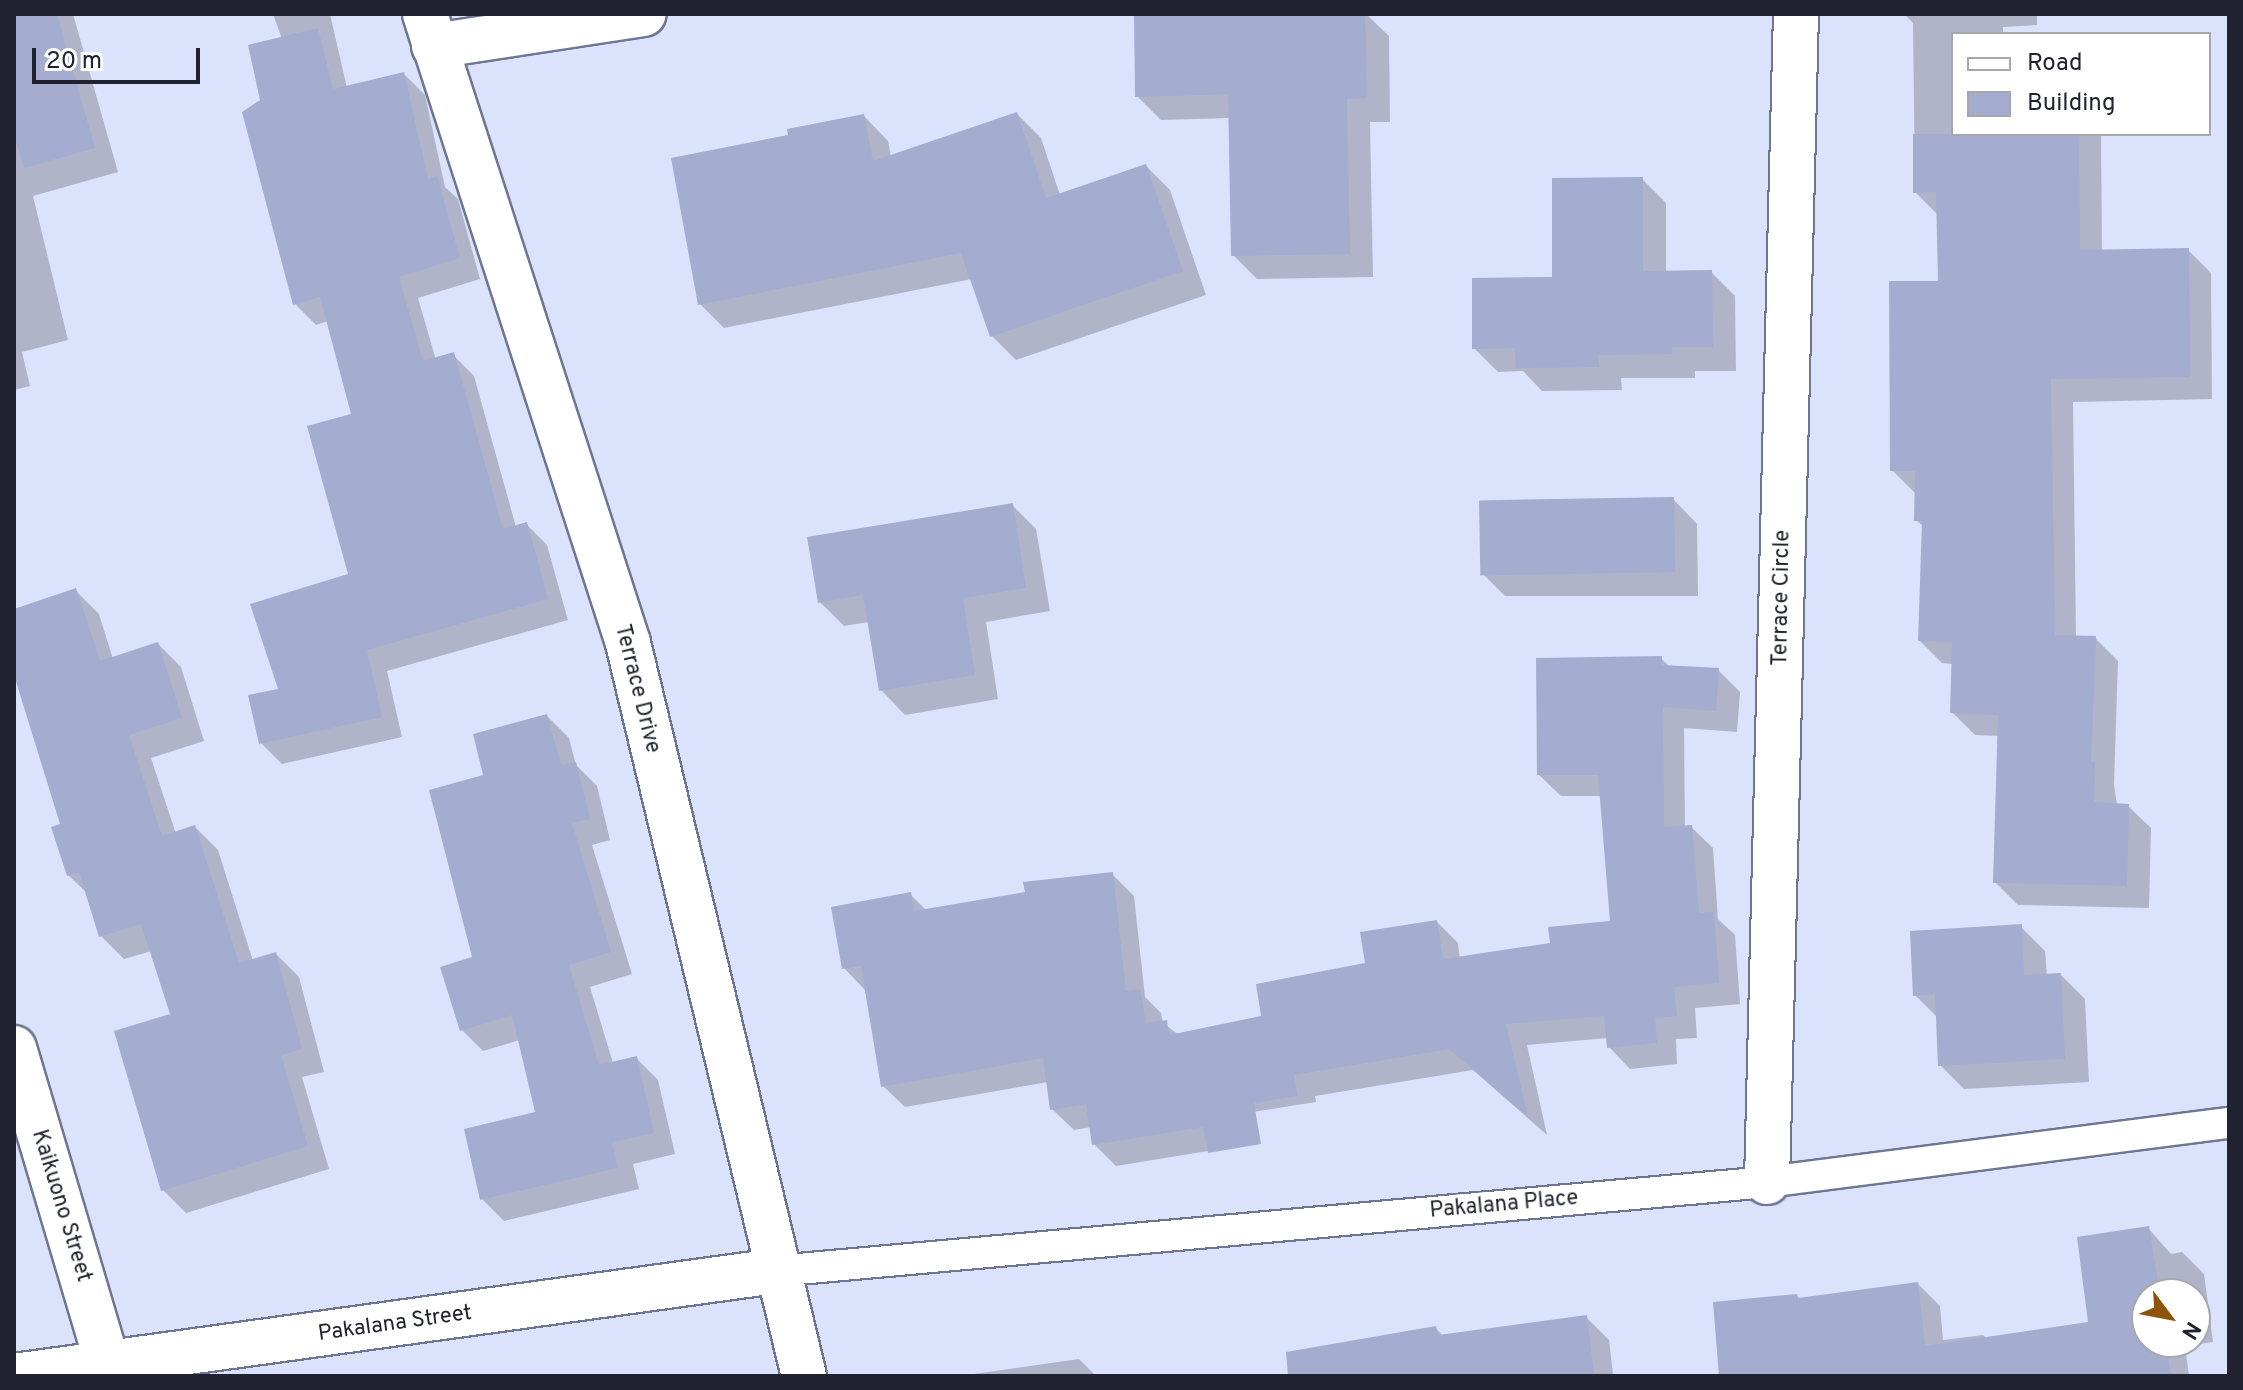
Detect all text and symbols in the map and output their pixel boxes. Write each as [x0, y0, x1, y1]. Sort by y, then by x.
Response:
scale bar [36, 32, 204, 82]
legend [1951, 32, 2211, 136]
text: 20 m [46, 47, 102, 77]
text: Road [2027, 49, 2083, 79]
text: Building [2027, 89, 2116, 119]
street label: Terrace Circle [1768, 530, 1796, 666]
street label: Terrace Drive [608, 622, 666, 756]
street label: Kaikuono Street [25, 1127, 97, 1285]
street label: Pakalana Place [1429, 1185, 1579, 1225]
north arrow [2131, 1278, 2211, 1358]
street label: Pakalana Street [316, 1300, 474, 1348]
text: N [2174, 1316, 2206, 1344]

